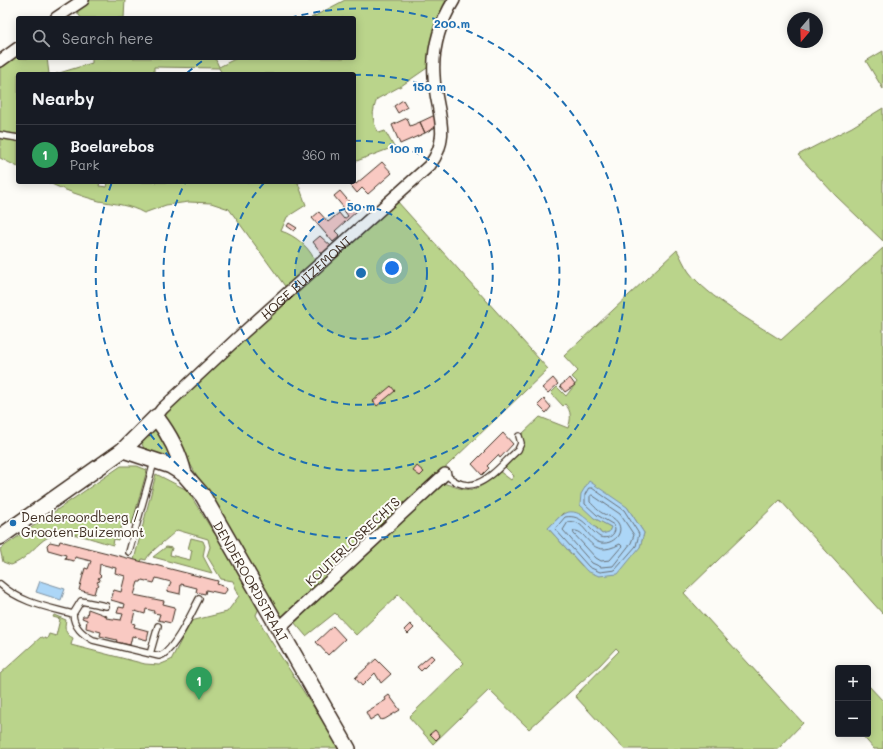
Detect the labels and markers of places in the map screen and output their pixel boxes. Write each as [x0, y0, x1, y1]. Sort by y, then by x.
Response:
centre of rings [354, 266, 368, 280]
place label: Denderoordberg / Grooten-Buizemont [21, 508, 145, 540]
marker: Denderoordberg / Grooten-Buizemont [8, 518, 18, 528]
pin: 1 [186, 667, 212, 700]

